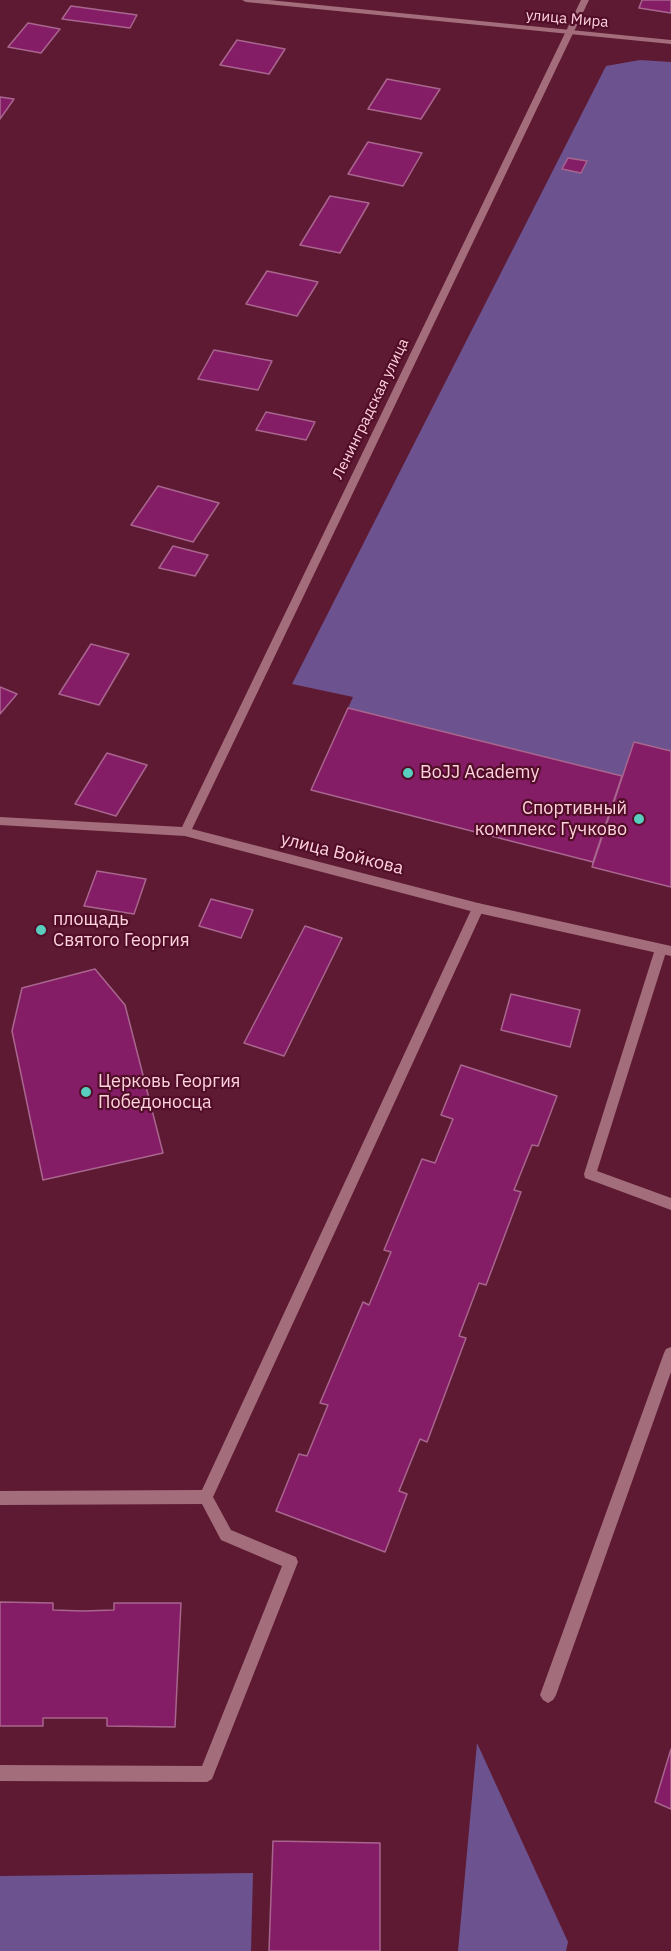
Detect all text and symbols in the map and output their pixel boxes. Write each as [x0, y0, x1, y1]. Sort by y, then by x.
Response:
street label: улица Мира [525, 6, 609, 32]
street label: Ленинградская улица [329, 336, 413, 482]
place label: BoJJ Academy [420, 762, 539, 784]
marker: BoJJ Academy [401, 766, 415, 780]
place label: Спортивный комплекс Гучково [475, 798, 627, 840]
marker: Спортивный комплекс Гучково [632, 812, 646, 826]
street label: улица Войкова [278, 828, 406, 880]
place label: площадь Святого Георгия [53, 909, 190, 952]
marker: площадь Святого Георгия [34, 923, 48, 937]
place label: Церковь Георгия Победоносца [98, 1071, 240, 1114]
marker: Церковь Георгия Победоносца [79, 1085, 93, 1099]

